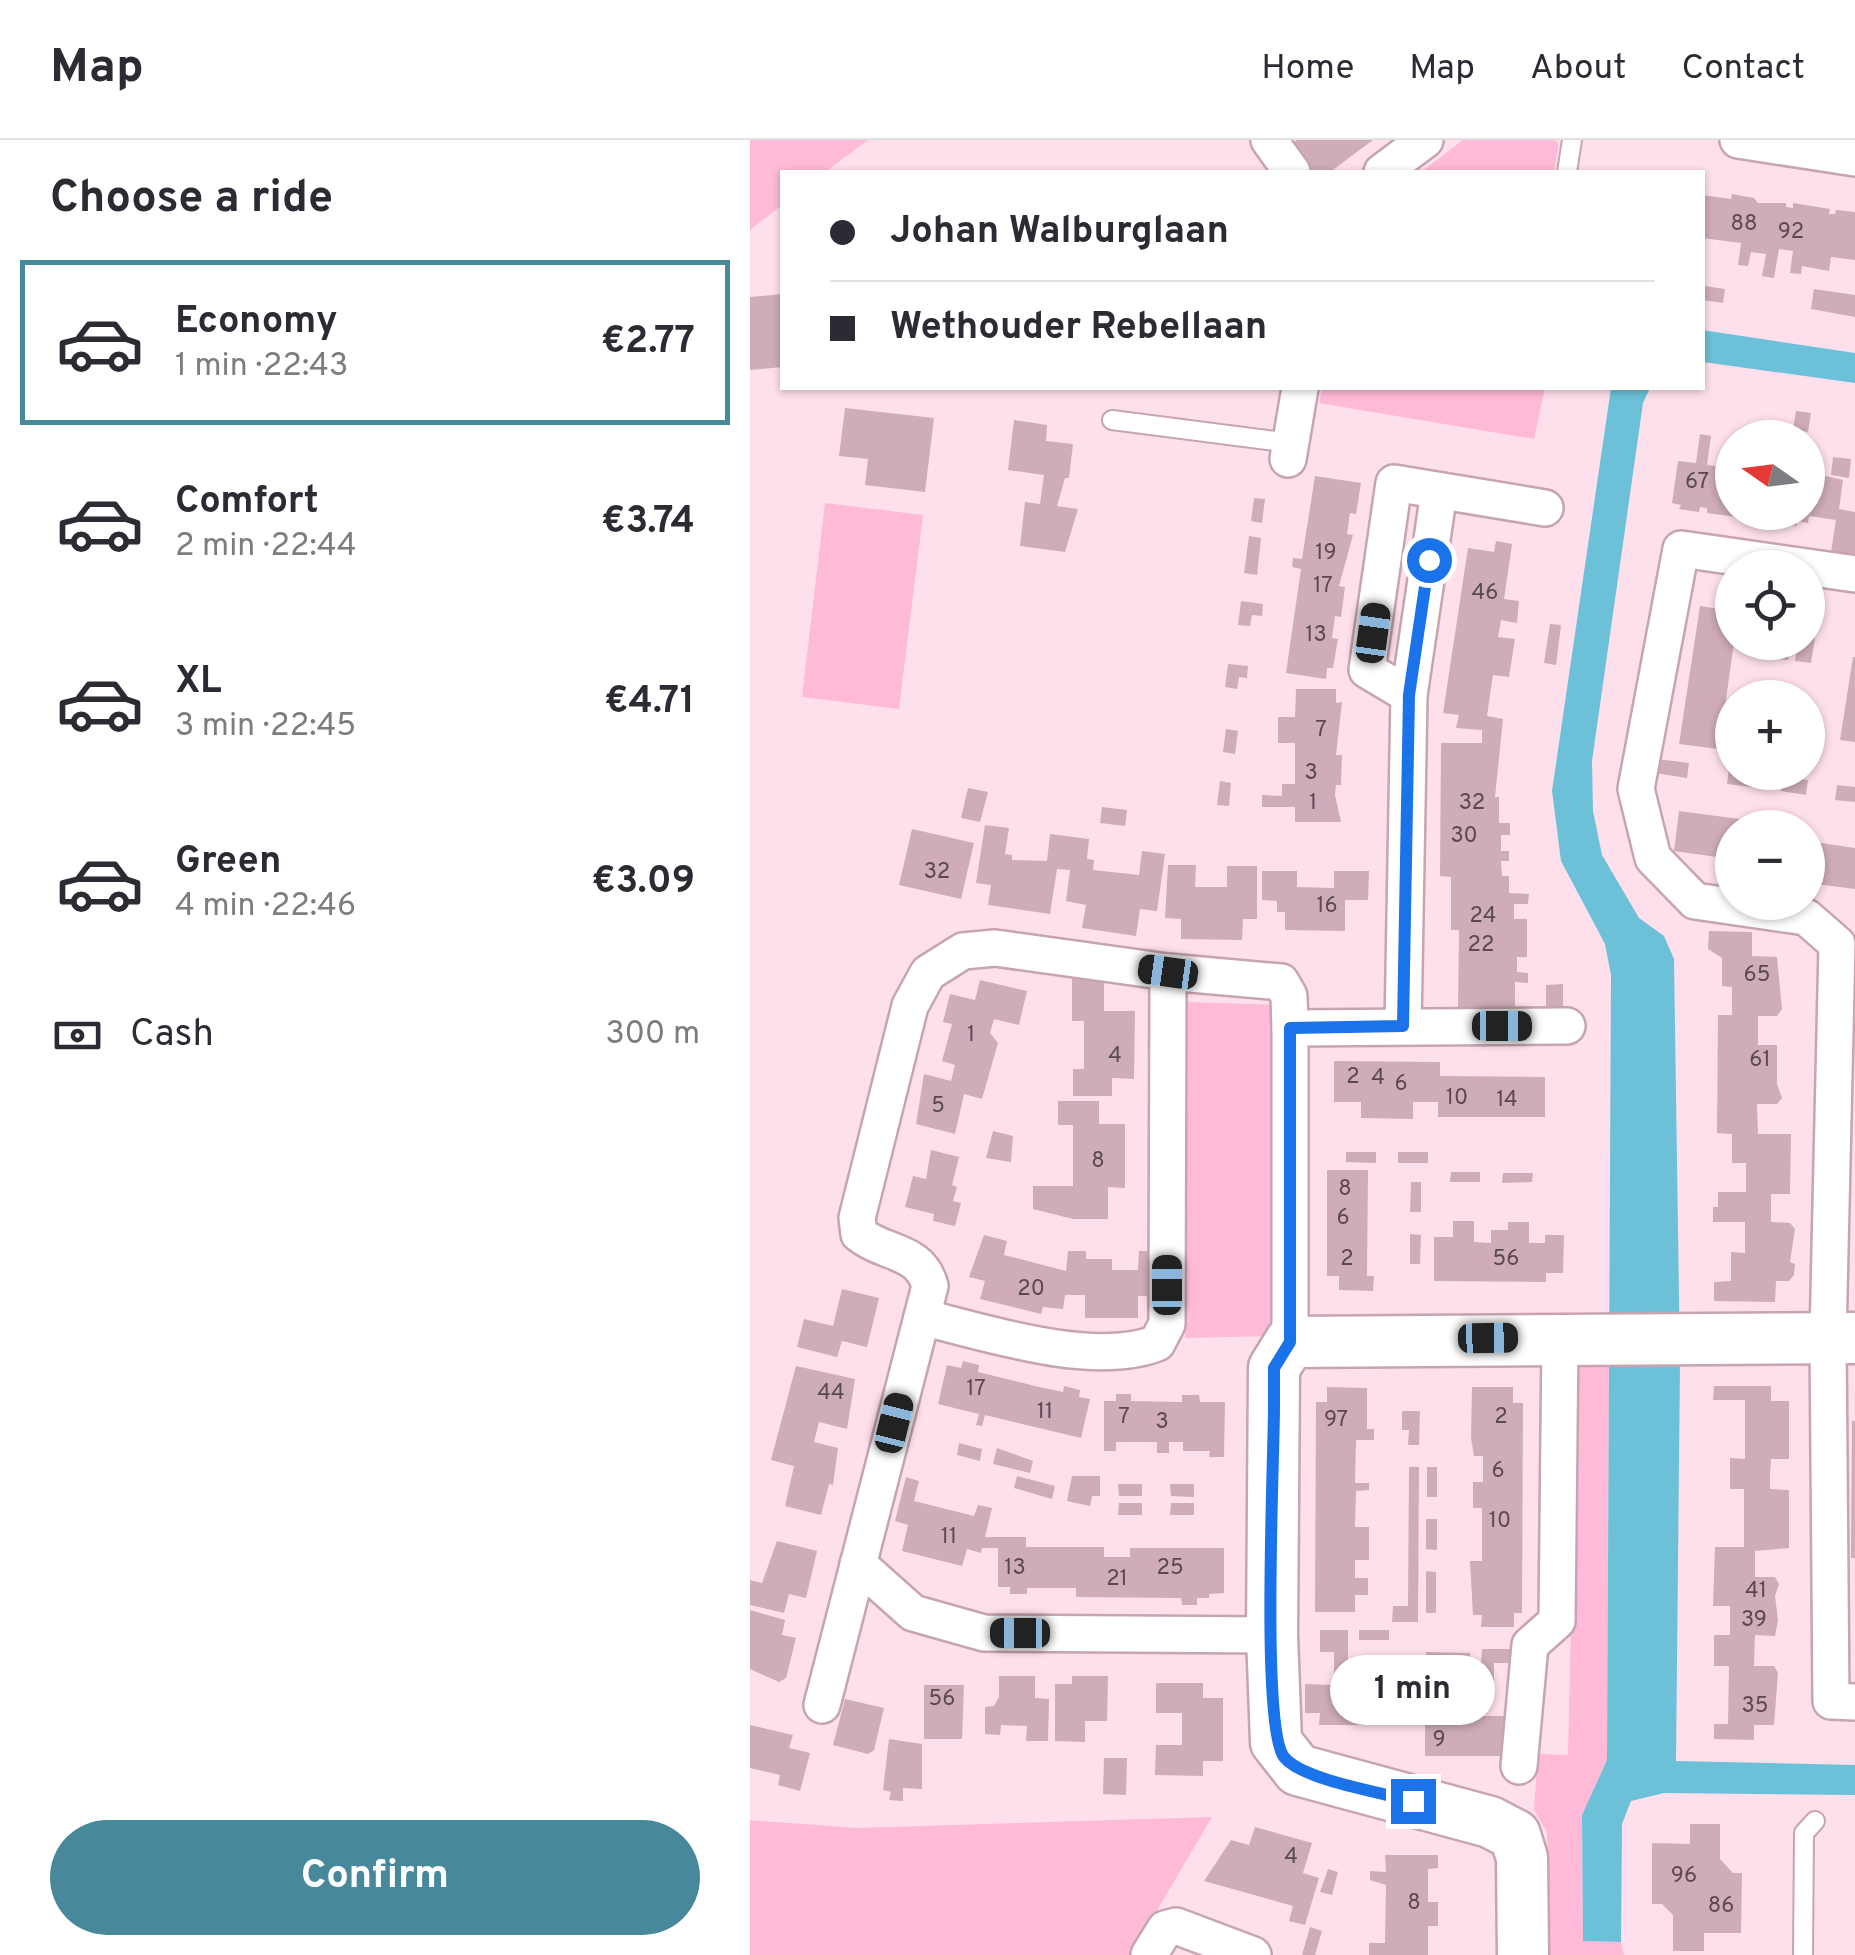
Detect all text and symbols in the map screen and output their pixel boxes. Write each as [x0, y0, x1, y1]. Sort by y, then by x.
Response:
text: Map [50, 39, 144, 99]
text: Home [1261, 47, 1354, 91]
text: Map [1409, 47, 1475, 91]
text: About [1530, 47, 1626, 91]
text: Contact [1681, 47, 1805, 91]
text: Choose a ride [50, 171, 333, 228]
text: Johan Walburglaan [890, 208, 1229, 257]
house number: 88 [1731, 211, 1757, 238]
house number: 92 [1778, 219, 1804, 246]
icon: car [55, 298, 145, 388]
text: Economy [175, 298, 337, 347]
text: Wethouder Rebellaan [890, 304, 1267, 353]
text: €2.77 [601, 318, 695, 367]
text: 1 min · 22:43 [175, 347, 348, 387]
north arrow [1715, 420, 1825, 530]
map controls [1715, 420, 1825, 920]
house number: 67 [1685, 469, 1709, 496]
icon: car [55, 478, 145, 568]
text: Comfort [175, 478, 319, 527]
text: €3.74 [601, 498, 695, 547]
text: 2 min · 22:44 [175, 527, 357, 567]
route start [1407, 538, 1452, 583]
house number: 19 [1315, 540, 1337, 567]
button: locate [1715, 550, 1825, 660]
house number: 17 [1313, 573, 1333, 600]
house number: 46 [1472, 580, 1498, 607]
car [1354, 601, 1392, 665]
house number: 13 [1305, 622, 1327, 649]
icon: car [55, 658, 145, 748]
text: XL [175, 658, 222, 707]
text: €4.71 [604, 678, 695, 727]
button: + [1715, 680, 1825, 790]
text: 3 min · 22:45 [175, 707, 356, 747]
house number: 7 [1315, 717, 1327, 744]
house number: 3 [1304, 760, 1318, 787]
house number: 1 [1309, 790, 1317, 817]
house number: 32 [1459, 790, 1485, 817]
button: − [1715, 810, 1825, 920]
house number: 30 [1450, 823, 1478, 850]
icon: car [55, 838, 145, 928]
text: Green [175, 838, 281, 887]
text: €3.09 [591, 858, 695, 907]
house number: 32 [924, 859, 950, 886]
text: 4 min · 22:46 [175, 887, 356, 927]
house number: 16 [1316, 893, 1338, 920]
house number: 24 [1470, 903, 1496, 930]
house number: 22 [1468, 932, 1494, 959]
car [1136, 953, 1200, 991]
house number: 65 [1744, 962, 1770, 989]
icon: cash [50, 1008, 105, 1063]
text: Cash [130, 1011, 214, 1060]
car [1472, 1011, 1532, 1041]
text: 300 m [606, 1015, 700, 1055]
house number: 1 [967, 1022, 975, 1049]
house number: 4 [1108, 1043, 1122, 1070]
house number: 61 [1749, 1047, 1771, 1074]
house number: 2 [1346, 1064, 1360, 1091]
house number: 4 [1371, 1065, 1385, 1092]
house number: 6 [1394, 1071, 1408, 1098]
house number: 10 [1446, 1085, 1468, 1112]
house number: 14 [1496, 1087, 1518, 1114]
house number: 5 [931, 1093, 945, 1120]
house number: 8 [1091, 1148, 1105, 1175]
house number: 8 [1338, 1176, 1352, 1203]
house number: 6 [1336, 1205, 1350, 1232]
house number: 2 [1340, 1246, 1354, 1273]
house number: 56 [1493, 1246, 1519, 1273]
car [1152, 1255, 1182, 1315]
house number: 20 [1017, 1276, 1045, 1303]
car [1458, 1322, 1518, 1354]
house number: 17 [966, 1376, 986, 1403]
house number: 44 [817, 1380, 845, 1407]
car [872, 1390, 916, 1456]
house number: 11 [1037, 1399, 1053, 1426]
house number: 7 [1118, 1404, 1130, 1431]
house number: 2 [1494, 1404, 1508, 1431]
house number: 97 [1324, 1407, 1348, 1434]
house number: 3 [1155, 1409, 1169, 1436]
house number: 6 [1491, 1458, 1505, 1485]
house number: 10 [1489, 1508, 1511, 1535]
house number: 11 [941, 1524, 957, 1551]
house number: 13 [1004, 1555, 1026, 1582]
house number: 25 [1156, 1555, 1184, 1582]
house number: 21 [1106, 1566, 1128, 1593]
house number: 41 [1745, 1578, 1767, 1605]
house number: 39 [1741, 1607, 1767, 1634]
car [990, 1618, 1050, 1648]
callout: 1 min [1330, 1656, 1496, 1726]
text: 1 min [1374, 1670, 1451, 1710]
house number: 56 [929, 1686, 955, 1713]
house number: 35 [1742, 1693, 1768, 1720]
house number: 9 [1432, 1727, 1446, 1754]
route end [1391, 1779, 1436, 1824]
button: Confirm [50, 1820, 700, 1935]
house number: 4 [1284, 1844, 1298, 1871]
house number: 96 [1671, 1863, 1697, 1890]
house number: 8 [1407, 1890, 1421, 1917]
house number: 86 [1708, 1893, 1734, 1920]

